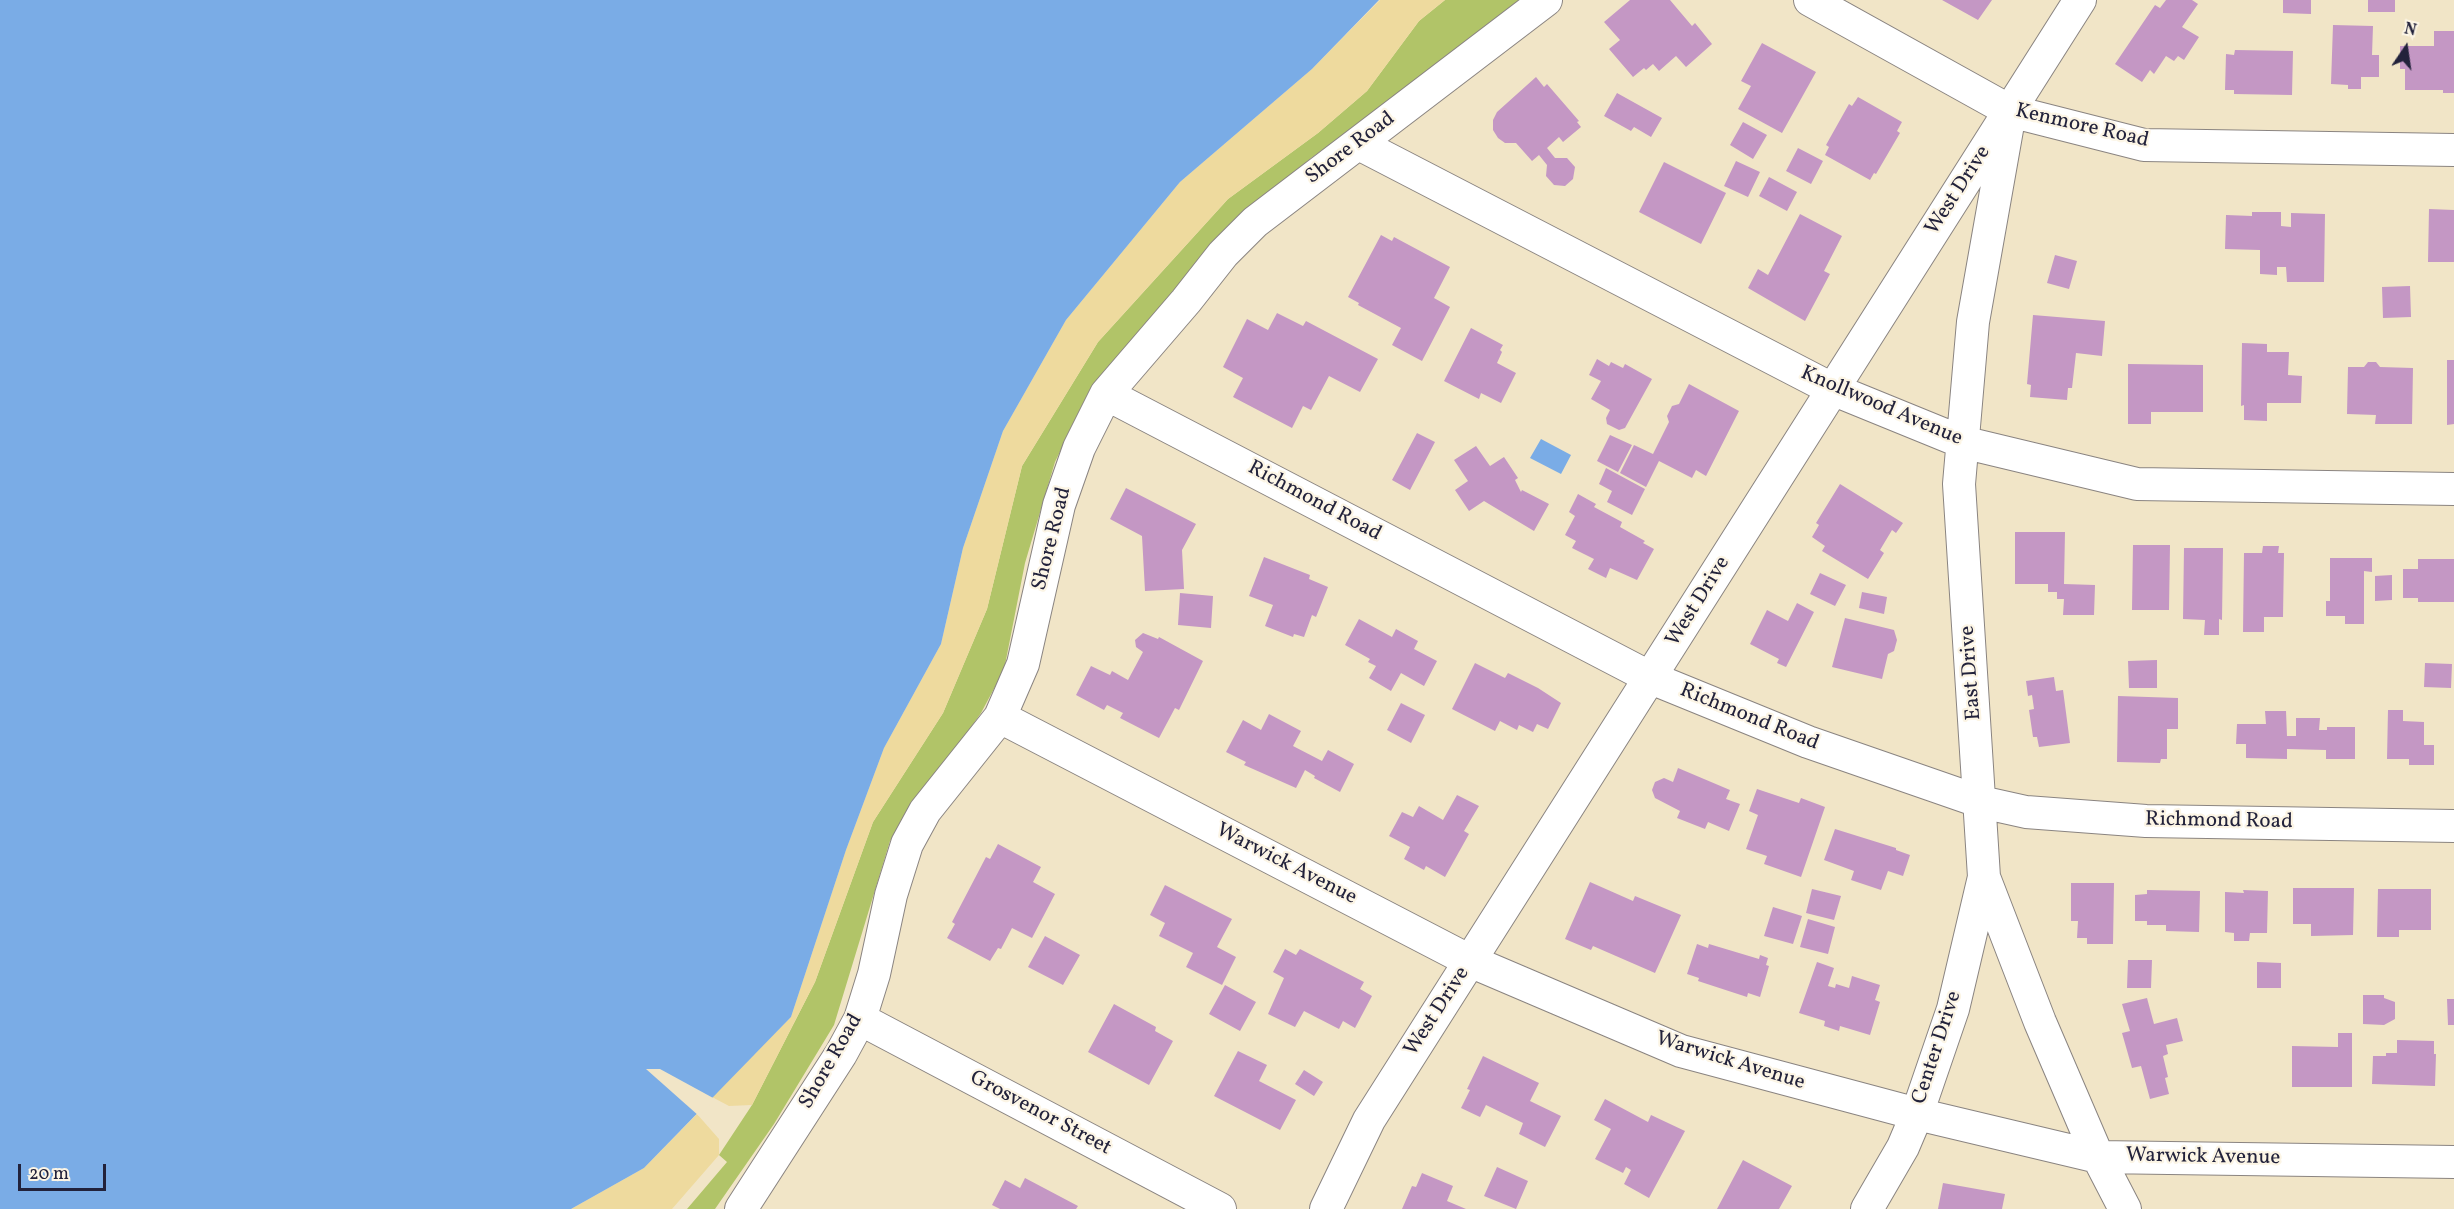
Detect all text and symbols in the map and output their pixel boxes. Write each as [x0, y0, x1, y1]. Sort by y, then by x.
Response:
north arrow [2376, 18, 2436, 78]
text: N [2402, 18, 2418, 42]
street label: Kenmore Road [2013, 99, 2151, 155]
street label: Shore Road [1301, 107, 1401, 191]
street label: West Drive [1921, 142, 1997, 240]
street label: Knollwood Avenue [1796, 362, 1966, 452]
street label: Richmond Road [1243, 456, 1385, 548]
street label: Shore Road [1028, 485, 1078, 593]
street label: West Drive [1662, 552, 1736, 652]
street label: East Drive [1956, 625, 1988, 721]
street label: Richmond Road [1676, 679, 1822, 757]
street label: Richmond Road [2145, 808, 2293, 836]
street label: Warwick Avenue [1211, 819, 1361, 911]
street label: West Drive [1400, 963, 1476, 1061]
street label: Center Drive [1908, 988, 1968, 1108]
street label: Shore Road [795, 1010, 869, 1114]
street label: Warwick Avenue [1652, 1027, 1808, 1097]
street label: Grosvenor Street [965, 1066, 1115, 1162]
street label: Warwick Avenue [2125, 1144, 2281, 1172]
scale bar [21, 1152, 110, 1190]
text: 20 m [29, 1162, 69, 1187]

